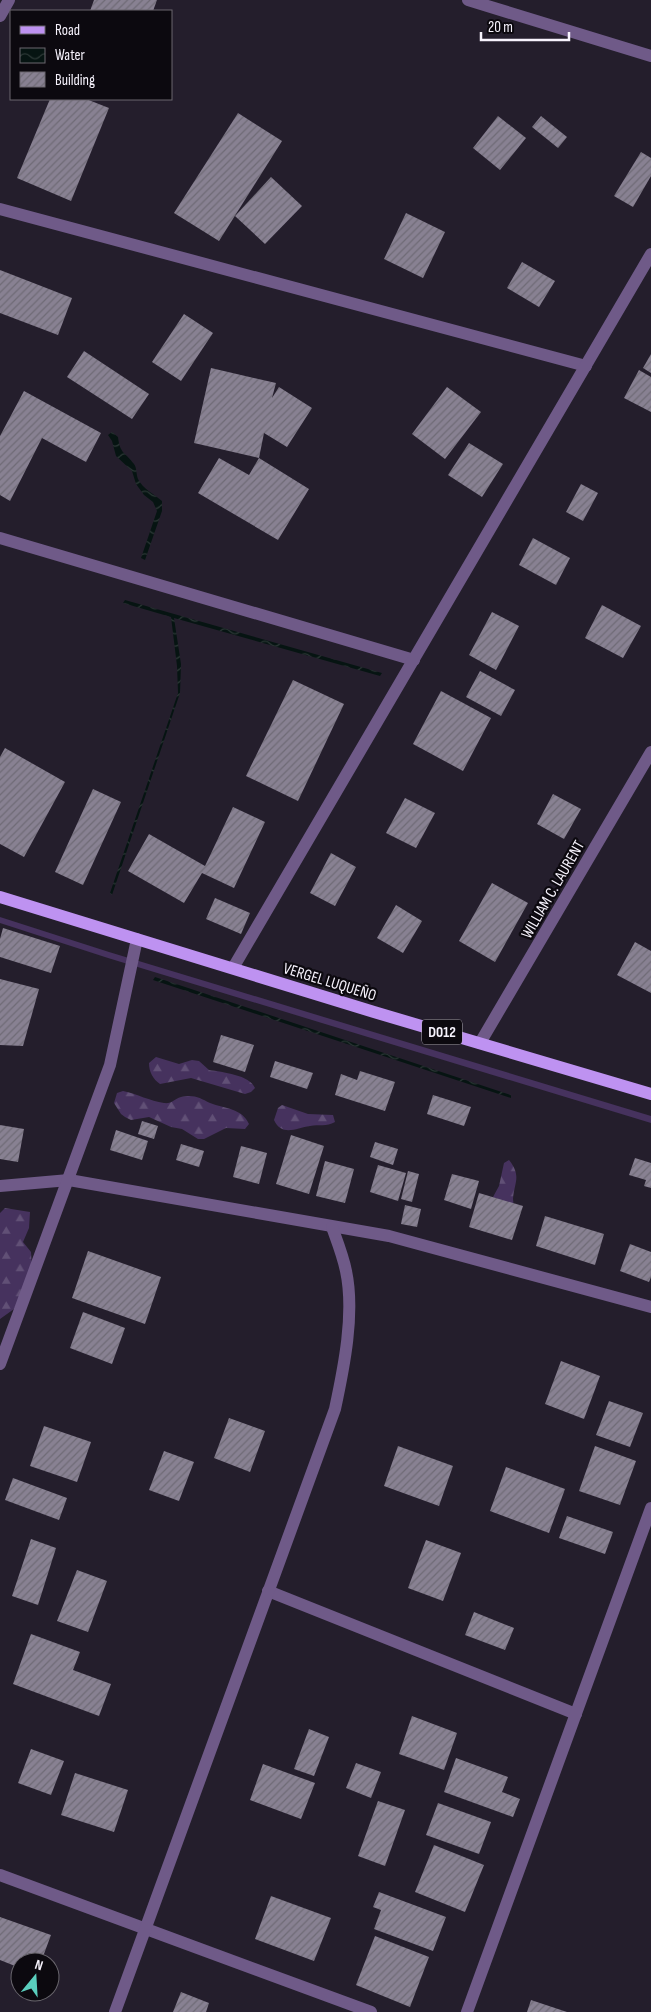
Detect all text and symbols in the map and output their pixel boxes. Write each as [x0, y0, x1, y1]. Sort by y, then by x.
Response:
legend [10, 10, 172, 100]
scale bar [481, 10, 568, 42]
text: 20 m [488, 18, 513, 37]
text: Road [55, 21, 80, 40]
text: Water [55, 46, 86, 65]
text: Building [55, 71, 95, 90]
street label: WILLIAM C. LAURENT [518, 837, 589, 942]
street label: VERGEL LUQUEÑO [281, 959, 378, 1006]
road number: D012 [422, 1020, 462, 1044]
north arrow [10, 1952, 60, 2002]
text: N [33, 1956, 45, 1974]

